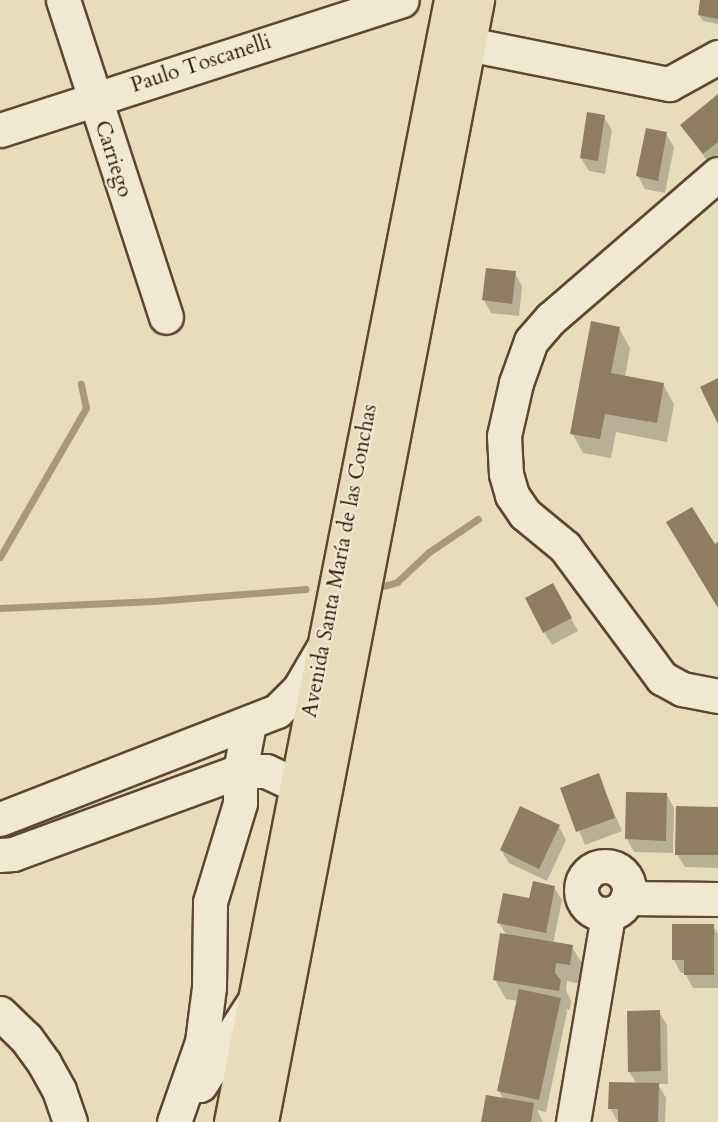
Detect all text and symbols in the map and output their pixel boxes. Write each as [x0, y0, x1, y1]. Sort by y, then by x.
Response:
street label: Paulo Toscanelli [128, 29, 274, 99]
street label: Carriego [89, 118, 137, 200]
street label: Avenida Santa María de las Conchas [297, 402, 383, 720]

